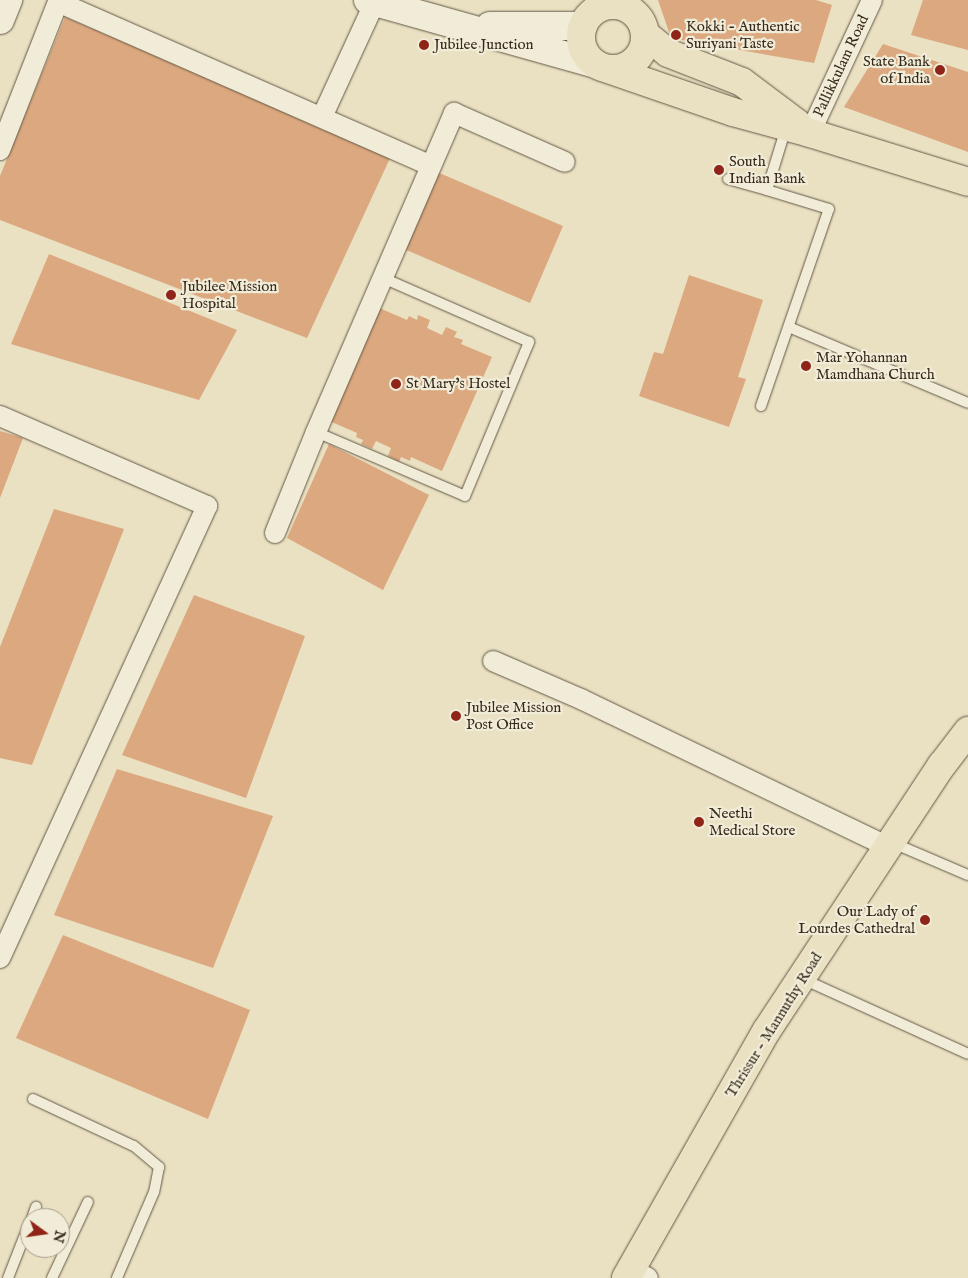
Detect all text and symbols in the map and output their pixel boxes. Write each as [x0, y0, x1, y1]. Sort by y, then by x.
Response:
street label: Pallikkulam Road [809, 12, 873, 120]
place label: Kokki - Authentic Suriyani Taste [686, 17, 800, 52]
marker: Kokki - Authentic Suriyani Taste [670, 29, 682, 41]
place label: Jubilee Junction [434, 36, 534, 54]
marker: Jubilee Junction [418, 39, 430, 51]
place label: State Bank of India [863, 52, 930, 87]
marker: State Bank of India [934, 64, 946, 76]
place label: South Indian Bank [729, 152, 806, 187]
marker: South Indian Bank [713, 164, 725, 176]
place label: Jubilee Mission Hospital [182, 277, 277, 312]
marker: Jubilee Mission Hospital [164, 288, 178, 302]
place label: Mar Yohannan Mamdhana Church [816, 348, 935, 383]
marker: Mar Yohannan Mamdhana Church [800, 360, 812, 372]
place label: St Mary's Hostel [406, 375, 510, 393]
marker: St Mary's Hostel [390, 378, 402, 390]
place label: Jubilee Mission Post Office [466, 698, 561, 733]
marker: Jubilee Mission Post Office [450, 710, 462, 722]
place label: Neethi Medical Store [709, 804, 795, 839]
marker: Neethi Medical Store [693, 816, 705, 828]
place label: Our Lady of Lourdes Cathedral [798, 902, 915, 937]
marker: Our Lady of Lourdes Cathedral [919, 914, 931, 926]
street label: Thrissur - Mannuthy Road [722, 949, 826, 1101]
north arrow [20, 1208, 70, 1258]
text: N [48, 1228, 69, 1244]

